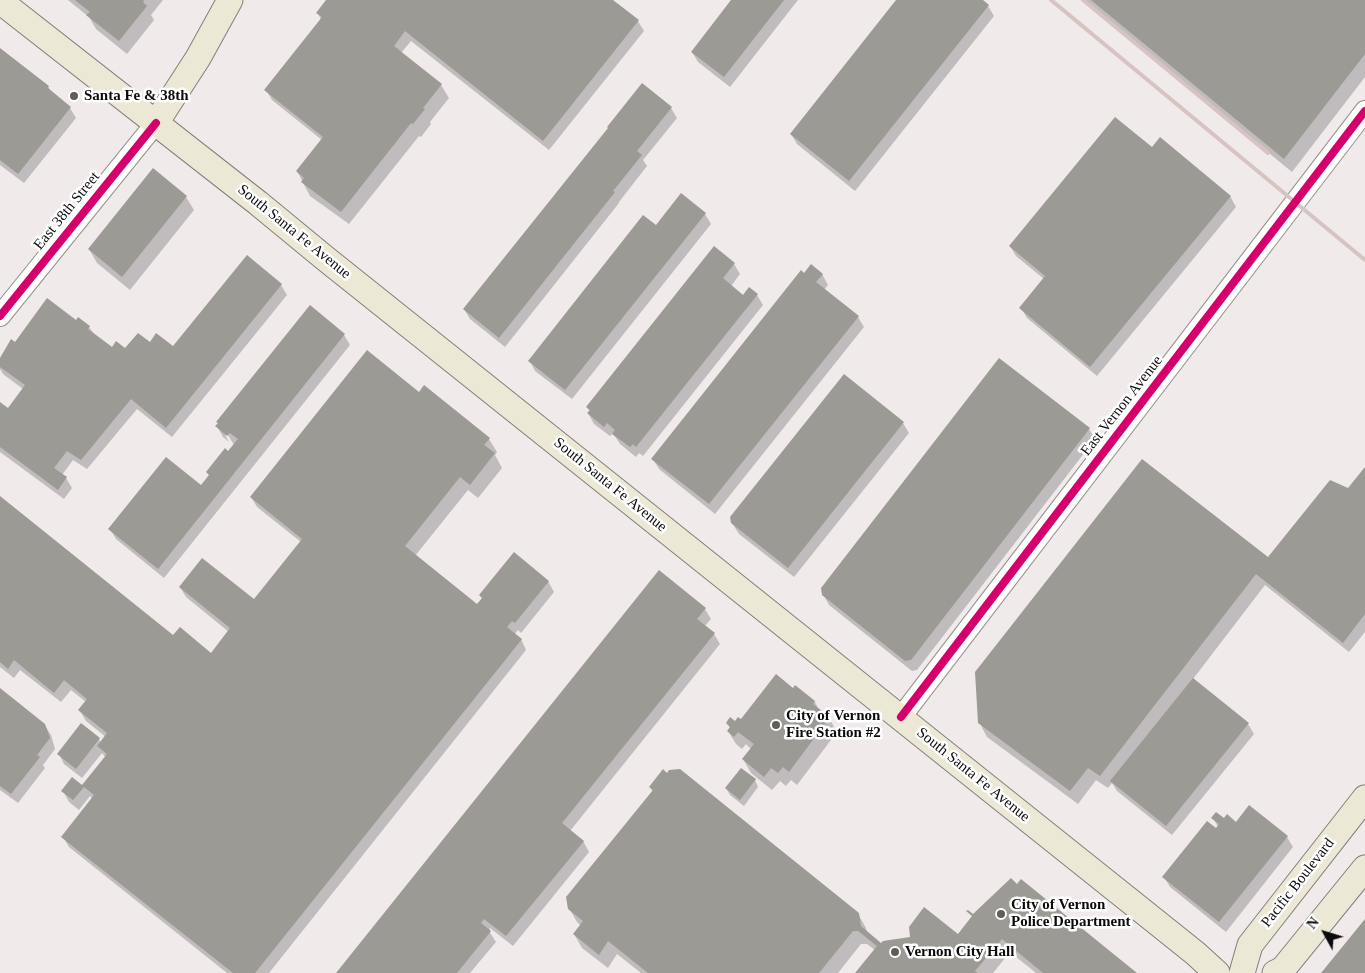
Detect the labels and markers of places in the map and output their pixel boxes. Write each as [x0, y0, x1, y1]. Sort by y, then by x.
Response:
place label: Santa Fe & 38th [84, 87, 189, 105]
marker: Santa Fe & 38th [68, 90, 80, 102]
place label: City of Vernon Fire Station #2 [786, 707, 881, 742]
marker: City of Vernon Fire Station #2 [770, 719, 782, 731]
place label: City of Vernon Police Department [1011, 896, 1131, 931]
marker: City of Vernon Police Department [995, 908, 1007, 920]
place label: Vernon City Hall [905, 943, 1014, 961]
marker: Vernon City Hall [889, 946, 901, 958]

